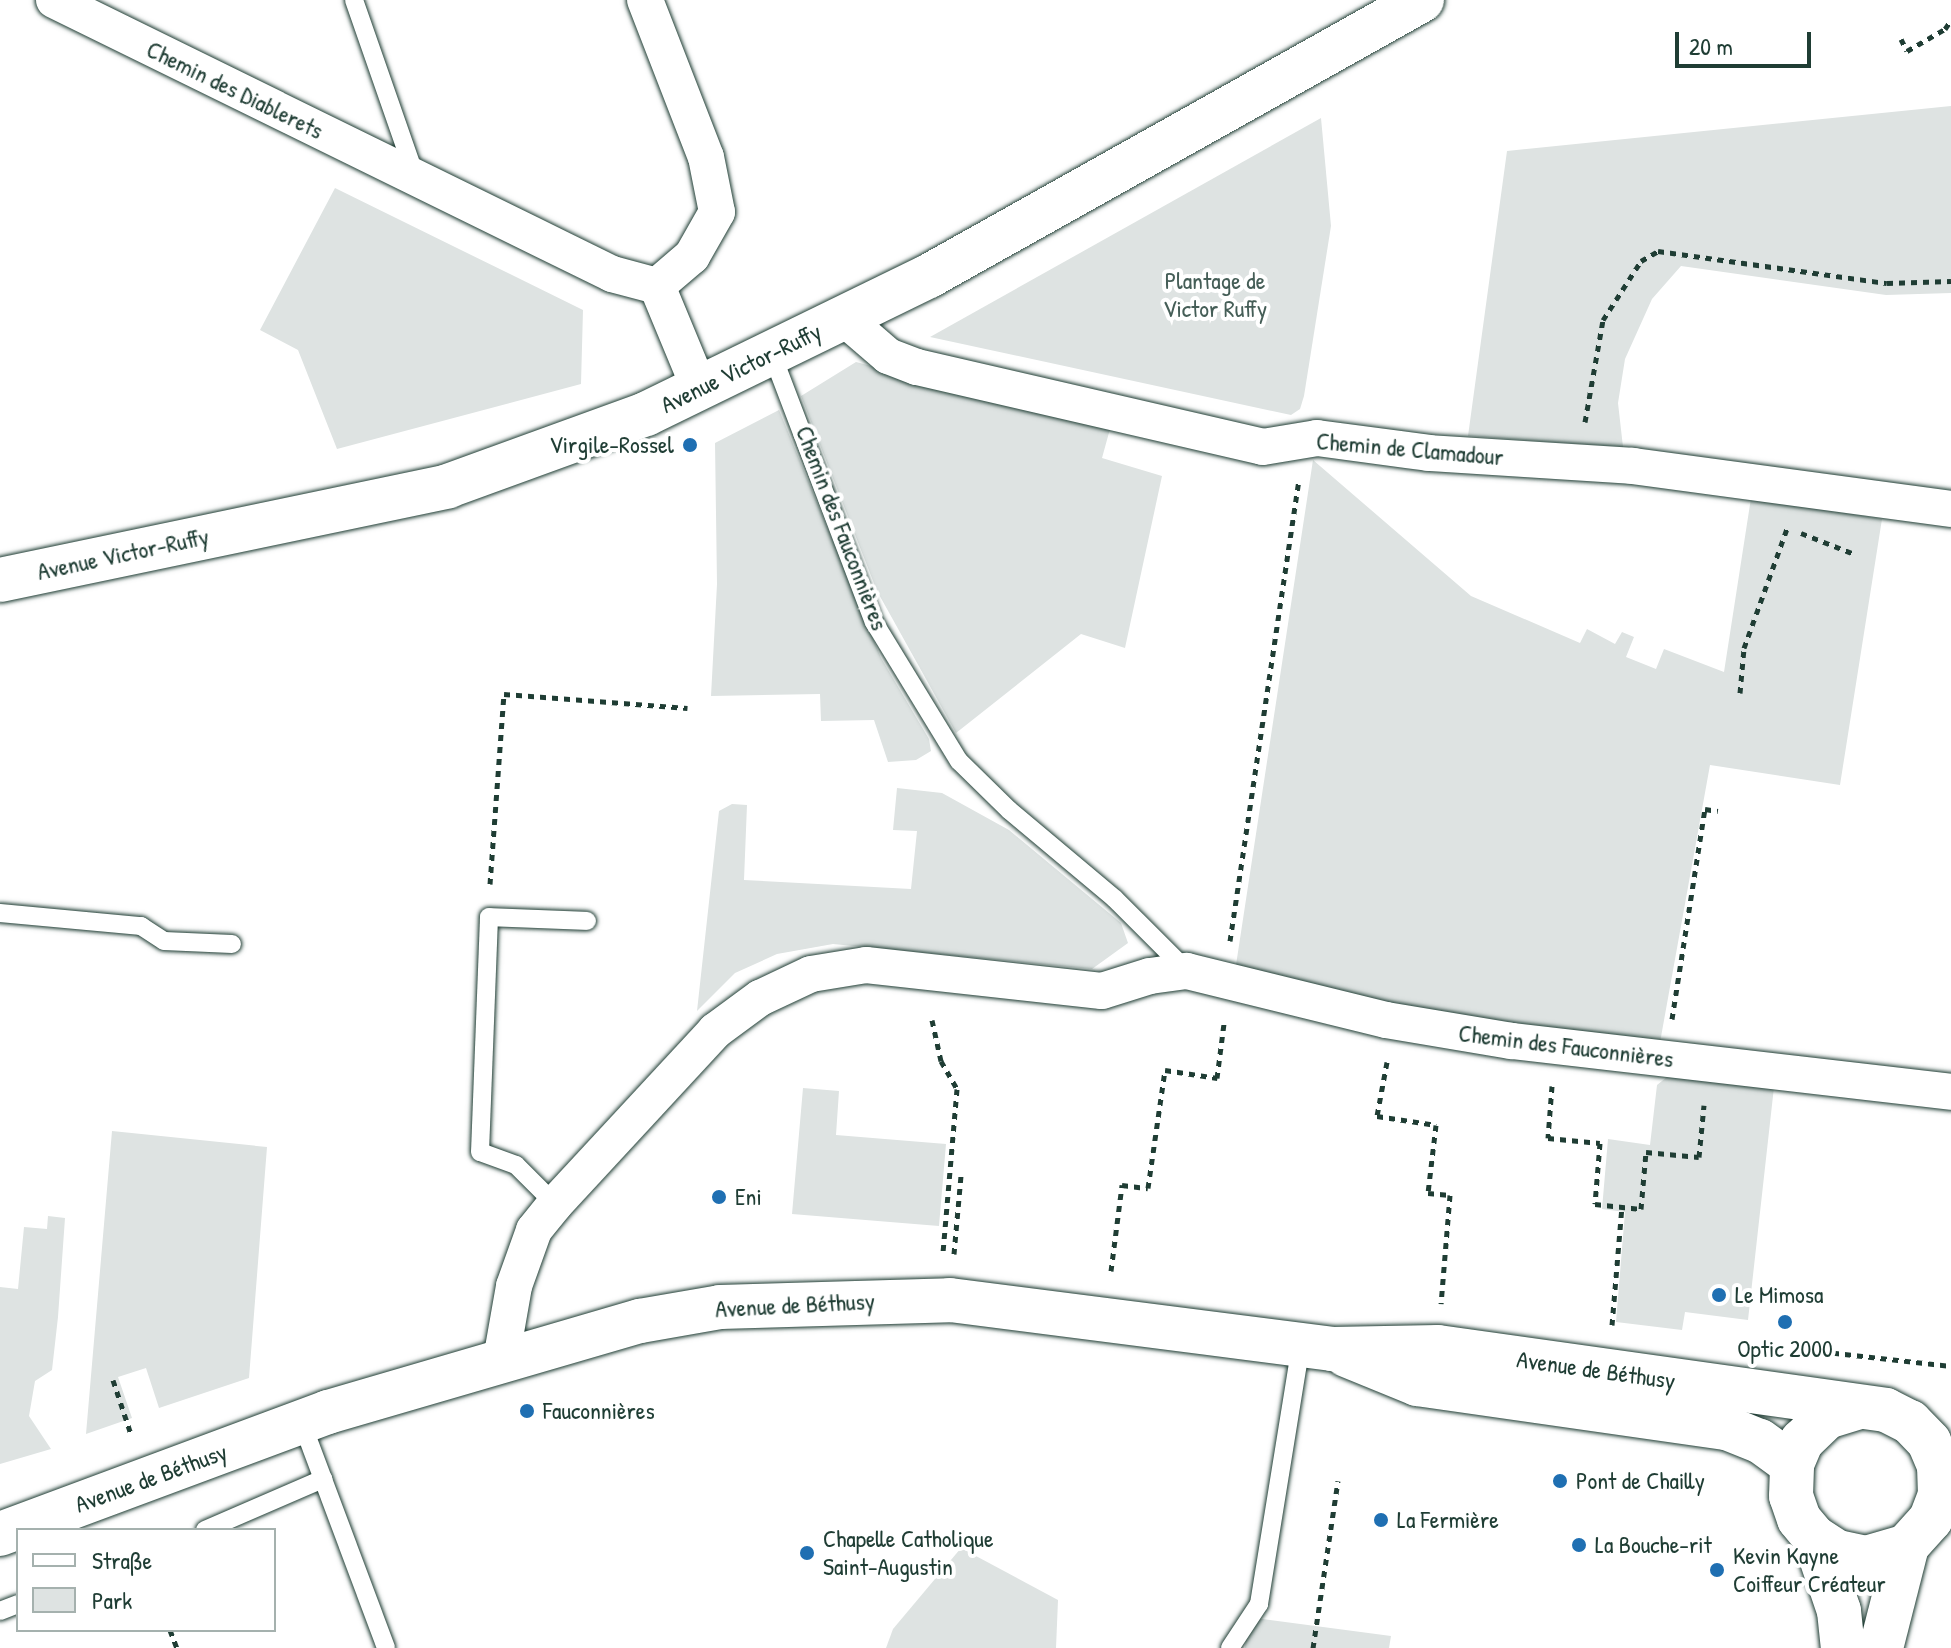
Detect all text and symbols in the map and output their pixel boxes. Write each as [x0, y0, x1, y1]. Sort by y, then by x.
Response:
scale bar [1679, 16, 1815, 66]
text: 20 m [1689, 30, 1733, 62]
street label: Chemin des Diablerets [142, 35, 328, 145]
park label: Plantage de Victor Ruffy [1163, 267, 1267, 323]
street label: Avenue Victor-Ruffy [656, 317, 826, 419]
street label: Chemin des Fauconnières [790, 422, 894, 634]
street label: Chemin de Clamadour [1315, 426, 1505, 472]
place label: Virgile-Rossel [549, 431, 674, 459]
marker: Virgile-Rossel [681, 436, 699, 454]
street label: Avenue Victor-Ruffy [35, 522, 211, 586]
street label: Chemin des Fauconnières [1457, 1019, 1675, 1073]
place label: Eni [735, 1183, 762, 1211]
marker: Eni [710, 1188, 728, 1206]
place label: Le Mimosa [1735, 1281, 1823, 1309]
street label: Avenue de Béthusy [714, 1286, 876, 1324]
marker: Le Mimosa [1710, 1286, 1728, 1304]
marker: Optic 2000 [1776, 1313, 1794, 1331]
place label: Optic 2000 [1737, 1335, 1833, 1363]
street label: Avenue de Béthusy [1515, 1345, 1677, 1395]
place label: Fauconnières [543, 1397, 655, 1425]
marker: Fauconnières [518, 1402, 536, 1420]
street label: Avenue de Béthusy [71, 1437, 231, 1519]
place label: Pont de Chailly [1576, 1467, 1705, 1495]
marker: Pont de Chailly [1551, 1472, 1569, 1490]
place label: La Fermière [1397, 1506, 1499, 1534]
marker: La Fermière [1372, 1511, 1390, 1529]
place label: Chapelle Catholique Saint-Augustin [823, 1525, 993, 1581]
legend [16, 1528, 276, 1632]
place label: La Bouche-rit [1595, 1531, 1712, 1559]
marker: La Bouche-rit [1570, 1536, 1588, 1554]
place label: Kevin Kayne Coiffeur Créateur [1733, 1542, 1886, 1598]
text: Straße [92, 1544, 152, 1576]
marker: Chapelle Catholique Saint-Augustin [798, 1544, 816, 1562]
marker: Kevin Kayne Coiffeur Créateur [1708, 1561, 1726, 1579]
text: Park [92, 1584, 132, 1616]

